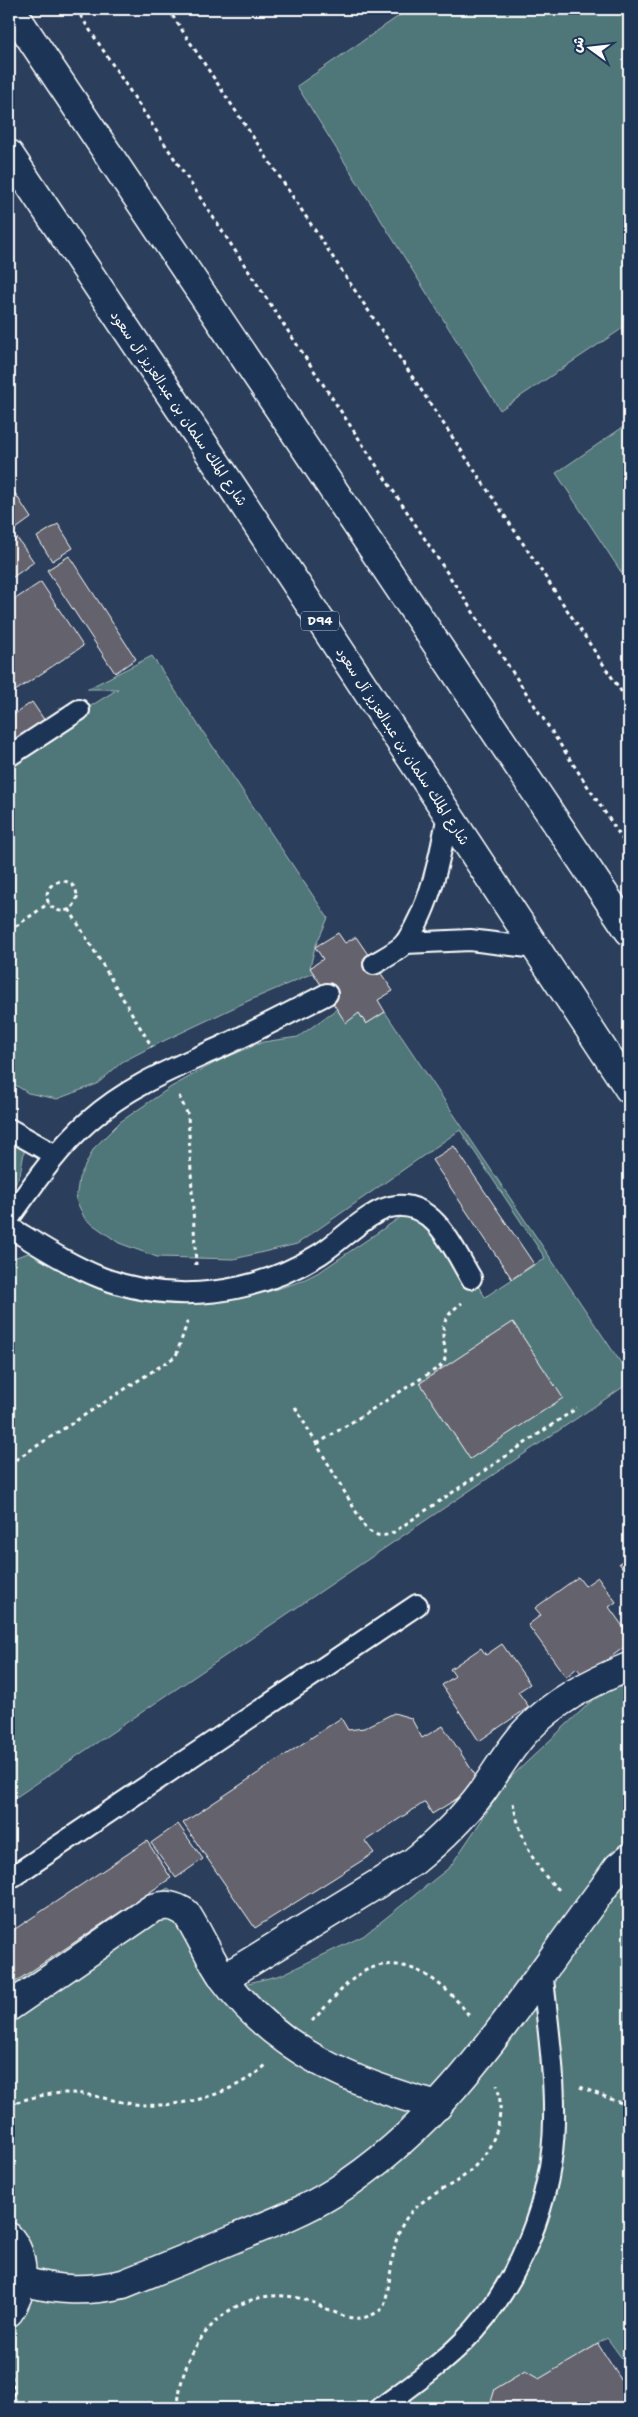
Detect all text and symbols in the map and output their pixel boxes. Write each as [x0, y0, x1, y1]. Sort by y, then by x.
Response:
north arrow [566, 22, 616, 72]
text: ش [567, 35, 588, 54]
street label: شارع الملك سلمان بن عبدالعزيز آل سعود [106, 307, 251, 510]
road number: D94 [301, 612, 339, 630]
street label: شارع الملك سلمان بن عبدالعزيز آل سعود [331, 644, 474, 849]

